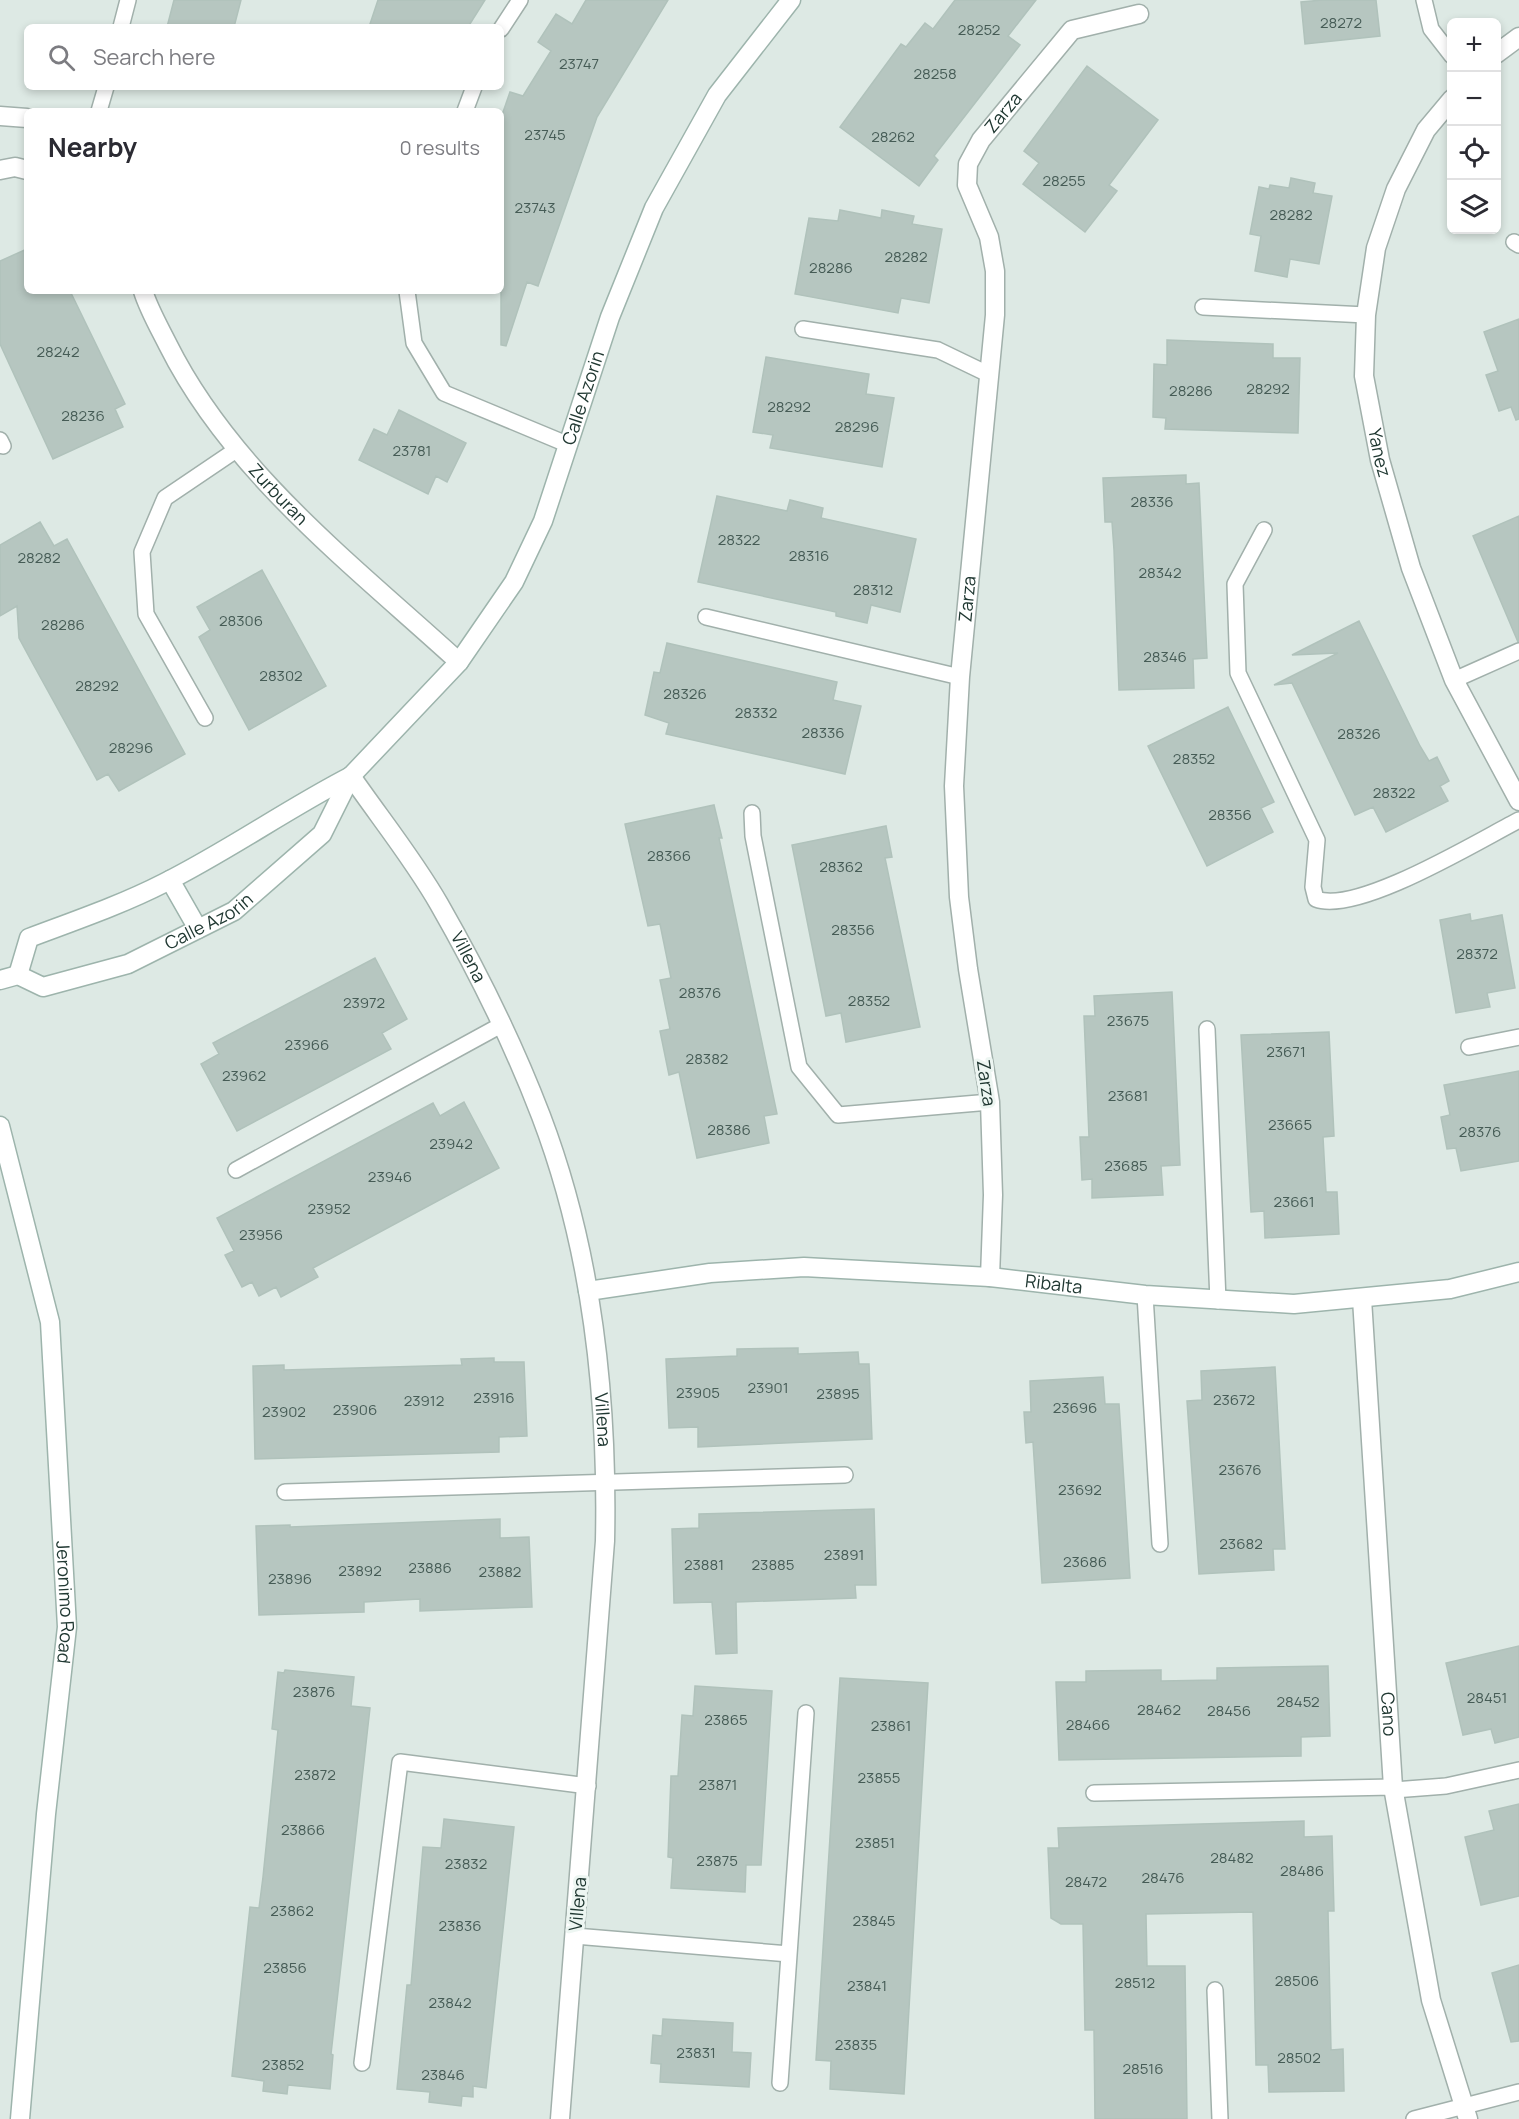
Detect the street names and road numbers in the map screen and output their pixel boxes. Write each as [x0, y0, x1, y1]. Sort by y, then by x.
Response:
street label: Zarza [979, 87, 1027, 138]
street label: Calle Azorin [556, 347, 609, 448]
street label: Yanez [1363, 426, 1397, 480]
street label: Zurburan [244, 458, 314, 530]
street label: Zarza [952, 575, 981, 623]
street label: Calle Azorin [160, 887, 258, 955]
street label: Villena [446, 927, 492, 986]
street label: Zarza [972, 1058, 1002, 1108]
street label: Ribalta [1024, 1268, 1084, 1299]
street label: Villena [590, 1392, 617, 1447]
street label: Jeronimo Road [51, 1540, 80, 1665]
street label: Cano [1376, 1691, 1403, 1737]
street label: Villena [563, 1876, 591, 1932]

